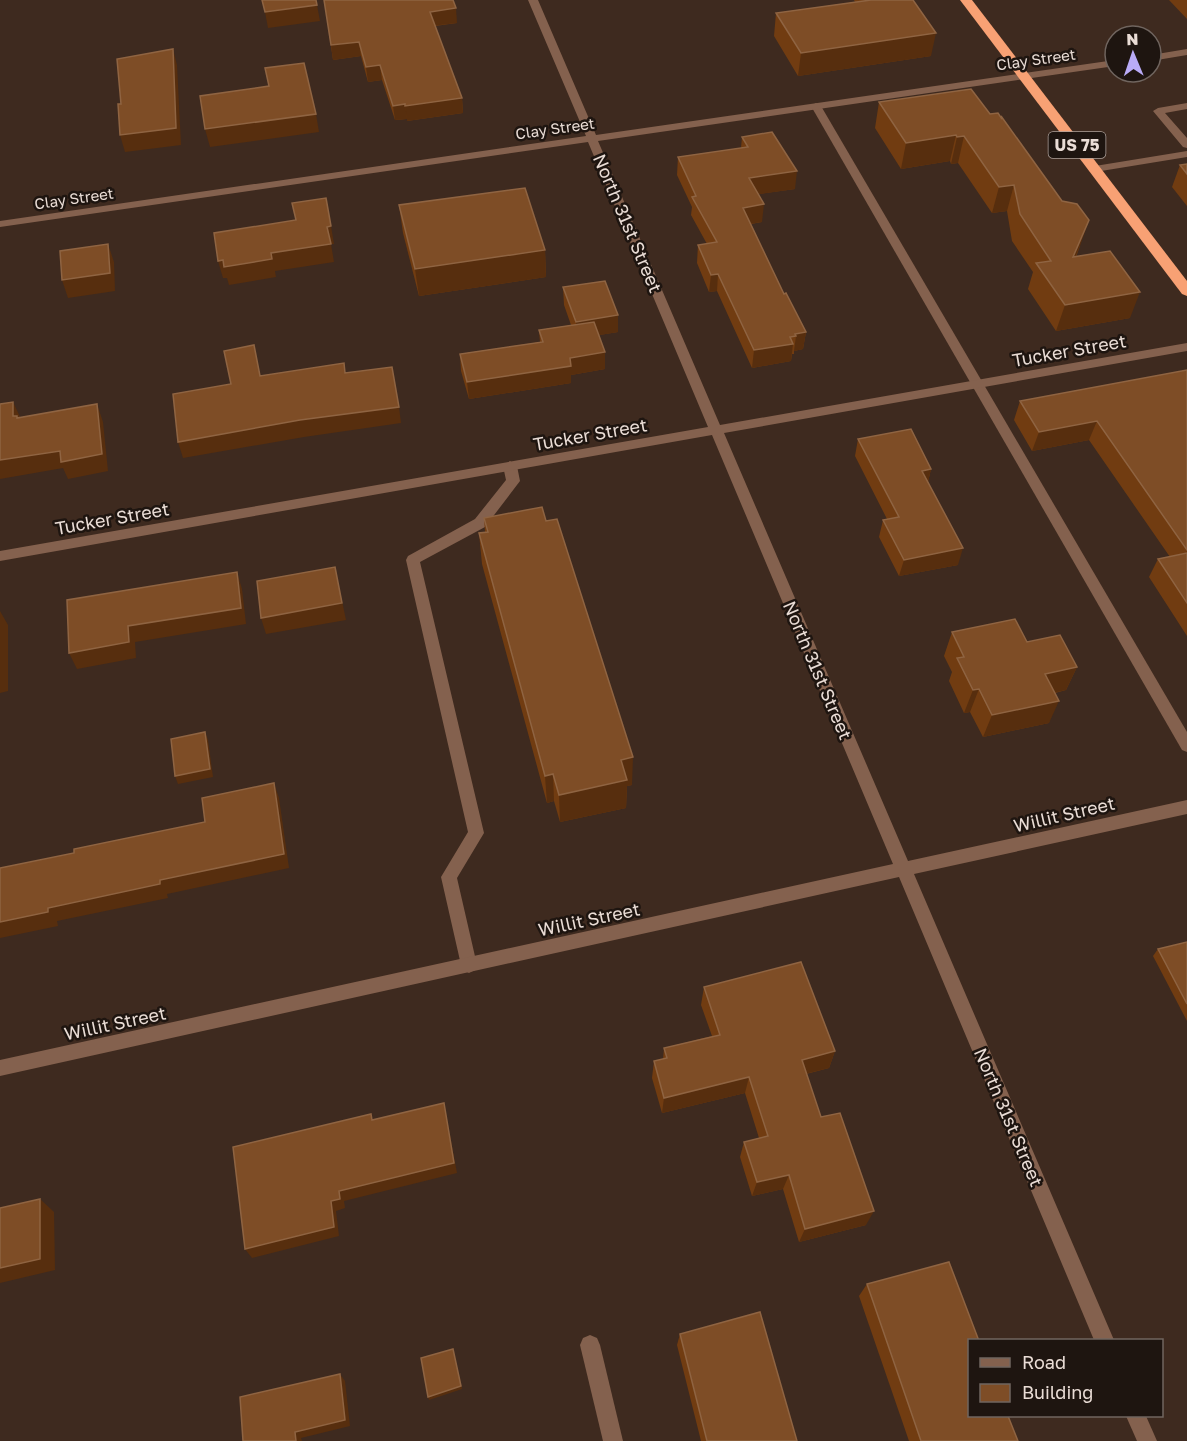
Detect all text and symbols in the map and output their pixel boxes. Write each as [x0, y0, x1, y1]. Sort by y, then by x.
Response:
north arrow [1103, 24, 1163, 84]
text: N [1126, 29, 1139, 49]
street label: Clay Street [995, 45, 1077, 73]
street label: Clay Street [514, 114, 596, 142]
road number: US 75 [1048, 132, 1106, 158]
street label: North 31st Street [589, 150, 667, 296]
street label: Clay Street [33, 184, 115, 212]
street label: Tucker Street [1010, 329, 1128, 371]
street label: Tucker Street [531, 413, 649, 455]
street label: Tucker Street [53, 497, 171, 539]
street label: North 31st Street [779, 597, 857, 743]
street label: Willit Street [1011, 792, 1117, 836]
street label: Willit Street [536, 897, 642, 941]
street label: Willit Street [62, 1001, 168, 1045]
street label: North 31st Street [970, 1044, 1048, 1190]
legend [968, 1339, 1163, 1417]
text: Road [1022, 1351, 1066, 1373]
text: Building [1022, 1381, 1093, 1403]

